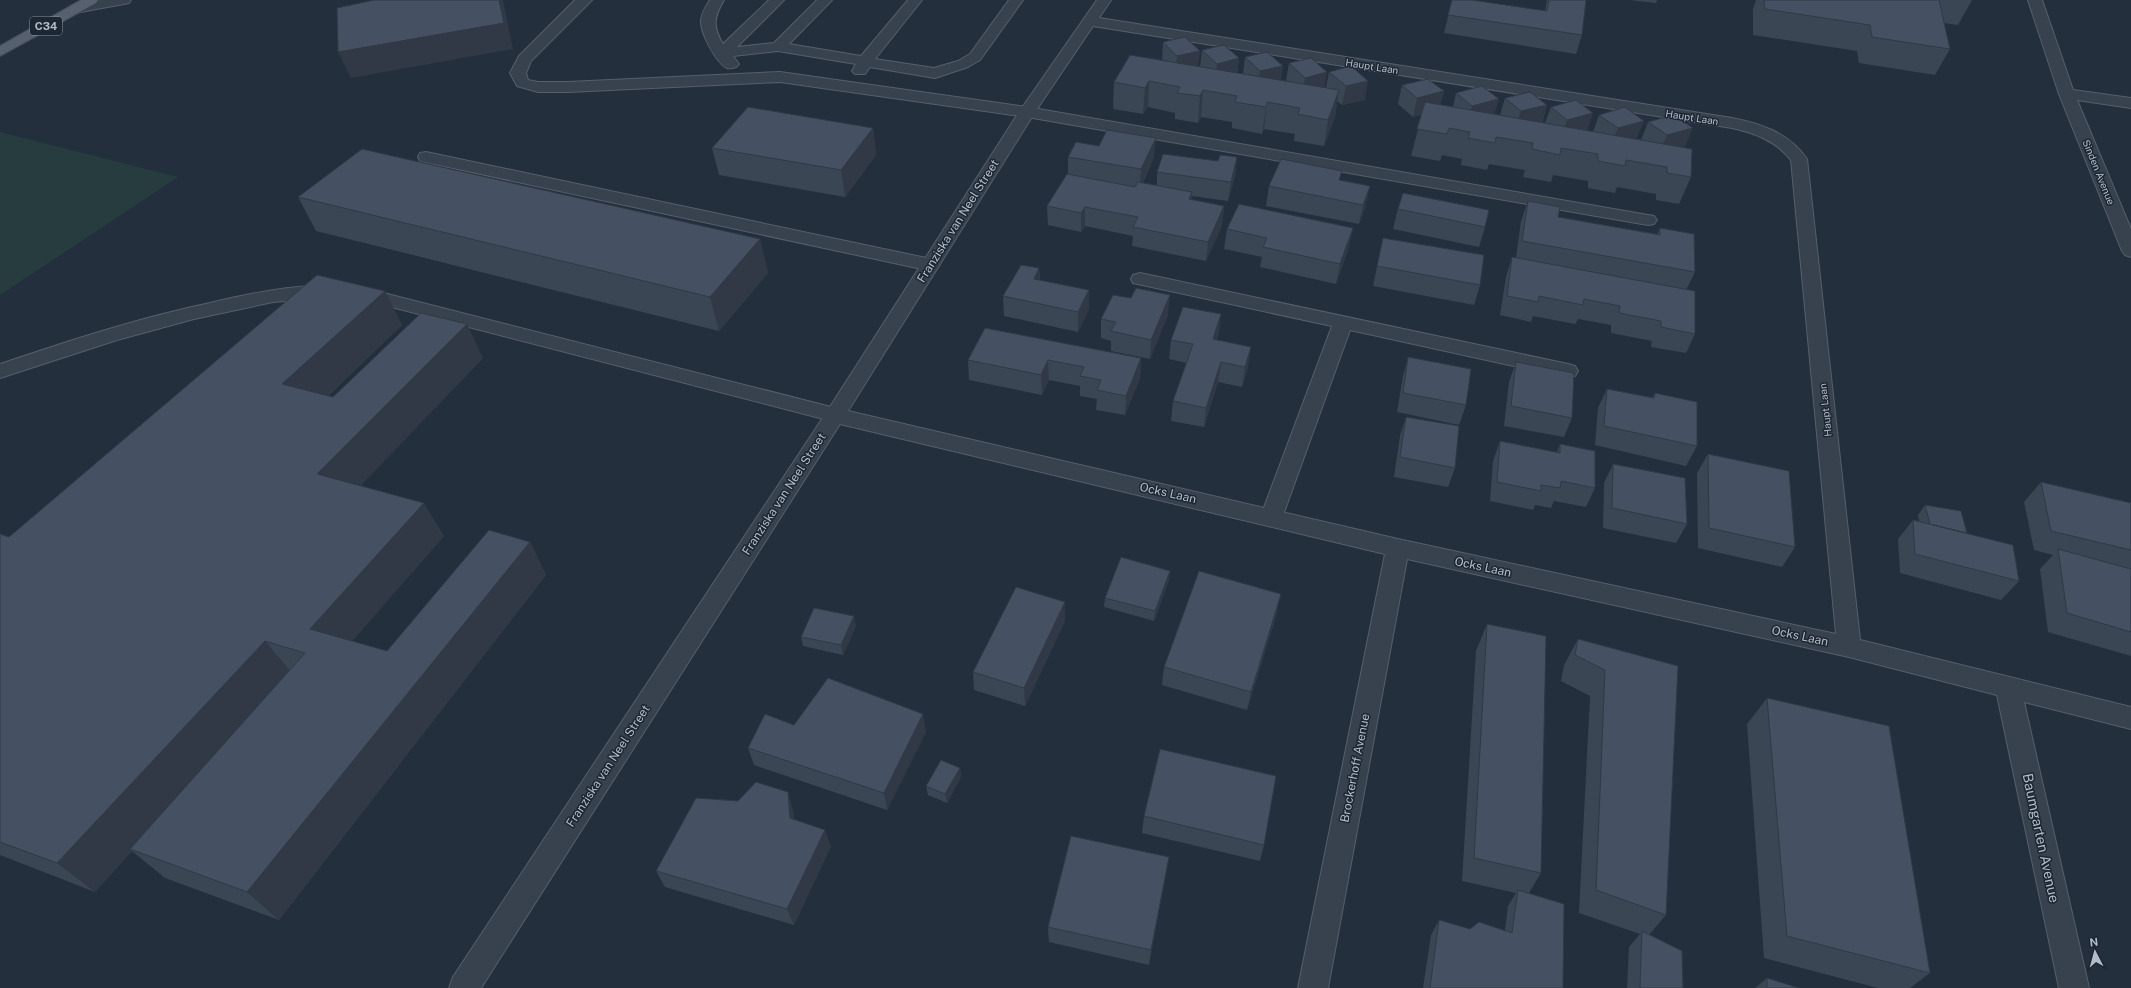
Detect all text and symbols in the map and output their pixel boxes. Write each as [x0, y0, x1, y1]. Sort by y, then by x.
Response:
road number: C34 [30, 17, 62, 35]
street label: Haupt Laan [1345, 56, 1400, 76]
street label: Haupt Laan [1665, 107, 1720, 127]
street label: Sinden Avenue [2080, 138, 2118, 207]
street label: Franziska van Neel Street [914, 157, 1002, 285]
street label: Haupt Laan [1816, 383, 1834, 437]
street label: Franziska van Neel Street [739, 430, 829, 558]
street label: Ocks Laan [1138, 480, 1198, 506]
street label: Ocks Laan [1453, 554, 1513, 580]
street label: Ocks Laan [1770, 623, 1830, 649]
street label: Franziska van Neel Street [563, 702, 653, 830]
street label: Brockerhoff Avenue [1338, 712, 1372, 824]
street label: Baumgarten Avenue [2019, 772, 2063, 904]
north arrow [2075, 932, 2115, 972]
text: N [2089, 936, 2099, 948]

